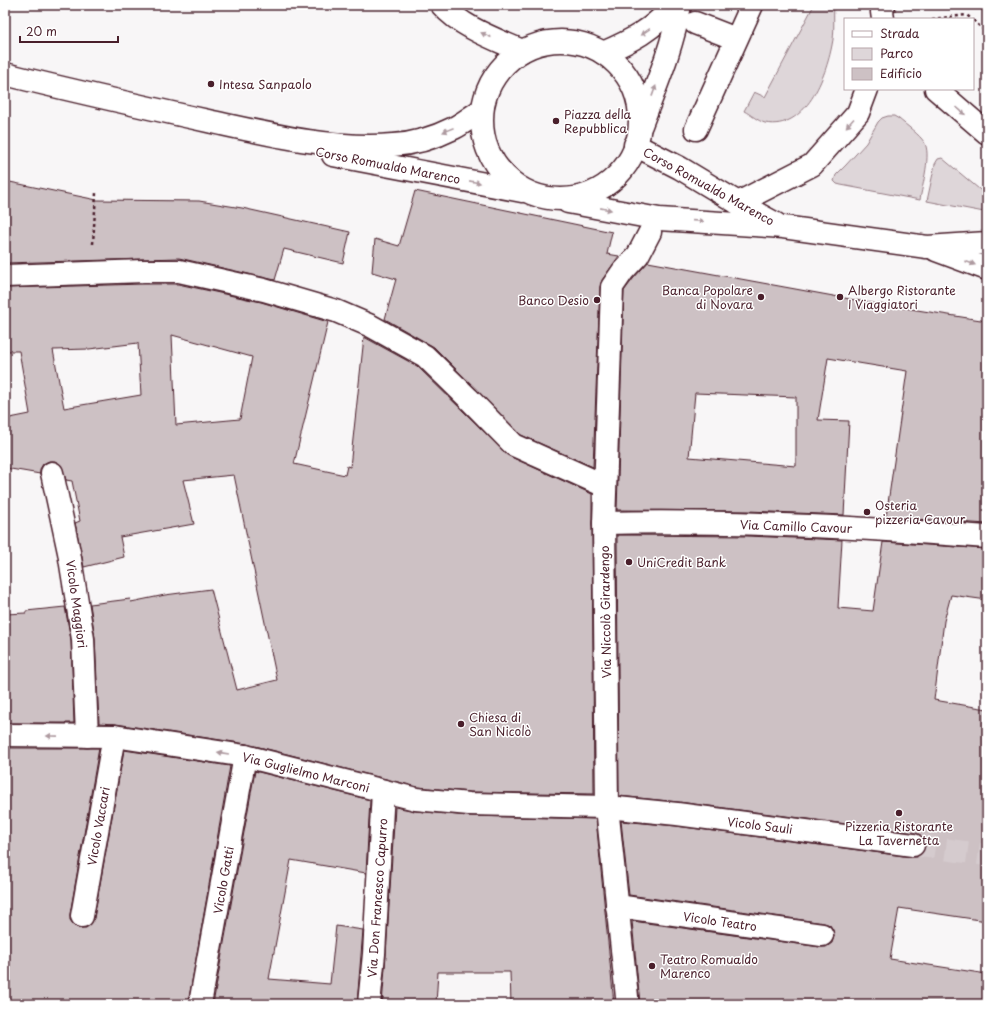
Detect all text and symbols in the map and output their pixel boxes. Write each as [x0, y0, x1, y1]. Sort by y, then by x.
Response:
scale bar [20, 18, 118, 44]
legend [844, 18, 974, 90]
text: 20 m [26, 22, 57, 40]
text: Strada [880, 24, 920, 42]
one-way arrow [639, 28, 650, 35]
one-way arrow [481, 32, 492, 38]
text: Parco [880, 44, 914, 62]
text: Edificio [880, 64, 922, 82]
place label: Intesa Sanpaolo [219, 75, 312, 93]
marker: Intesa Sanpaolo [206, 79, 216, 89]
one-way arrow [652, 85, 658, 97]
place label: Piazza della Repubblica [564, 105, 632, 137]
one-way arrow [956, 107, 967, 116]
marker: Piazza della Repubblica [551, 116, 561, 126]
one-way arrow [845, 118, 854, 128]
one-way arrow [442, 127, 454, 133]
street label: Corso Romualdo Marenco [314, 142, 462, 188]
street label: Corso Romualdo Marenco [640, 142, 778, 230]
one-way arrow [469, 179, 481, 185]
one-way arrow [600, 206, 613, 212]
one-way arrow [692, 218, 704, 225]
one-way arrow [965, 260, 977, 266]
place label: Banca Popolare di Novara [662, 281, 753, 313]
place label: Albergo Ristorante I Viaggiatori [848, 281, 956, 313]
place label: Banco Desio [518, 291, 589, 309]
marker: Banca Popolare di Novara [756, 292, 766, 302]
marker: Albergo Ristorante I Viaggiatori [835, 292, 845, 302]
marker: Banco Desio [592, 295, 602, 305]
place label: Osteria pizzeria Cavour [875, 496, 966, 528]
marker: Osteria pizzeria Cavour [862, 507, 872, 517]
street label: Via Camillo Cavour [740, 515, 853, 537]
street label: Via Niccolò Girardengo [595, 545, 615, 679]
place label: UniCredit Bank [637, 553, 726, 571]
marker: UniCredit Bank [624, 557, 634, 567]
street label: Vicolo Maggiori [62, 559, 92, 649]
place label: Chiesa di San Nicolò [469, 708, 531, 740]
marker: Chiesa di San Nicolò [456, 719, 466, 729]
one-way arrow [45, 733, 58, 739]
street label: Via Guglielmo Marconi [240, 747, 372, 797]
one-way arrow [217, 750, 229, 756]
street label: Vicolo Vaccari [82, 785, 114, 867]
marker: Pizzeria Ristorante La Tavernetta [894, 808, 904, 818]
street label: Vicolo Sauli [726, 812, 794, 838]
street label: Via Don Francesco Capurro [362, 817, 392, 978]
place label: Pizzeria Ristorante La Tavernetta [845, 817, 954, 849]
street label: Vicolo Gatti [208, 845, 238, 915]
street label: Vicolo Teatro [682, 907, 758, 935]
place label: Teatro Romualdo Marenco [660, 950, 758, 982]
marker: Teatro Romualdo Marenco [647, 961, 657, 971]

